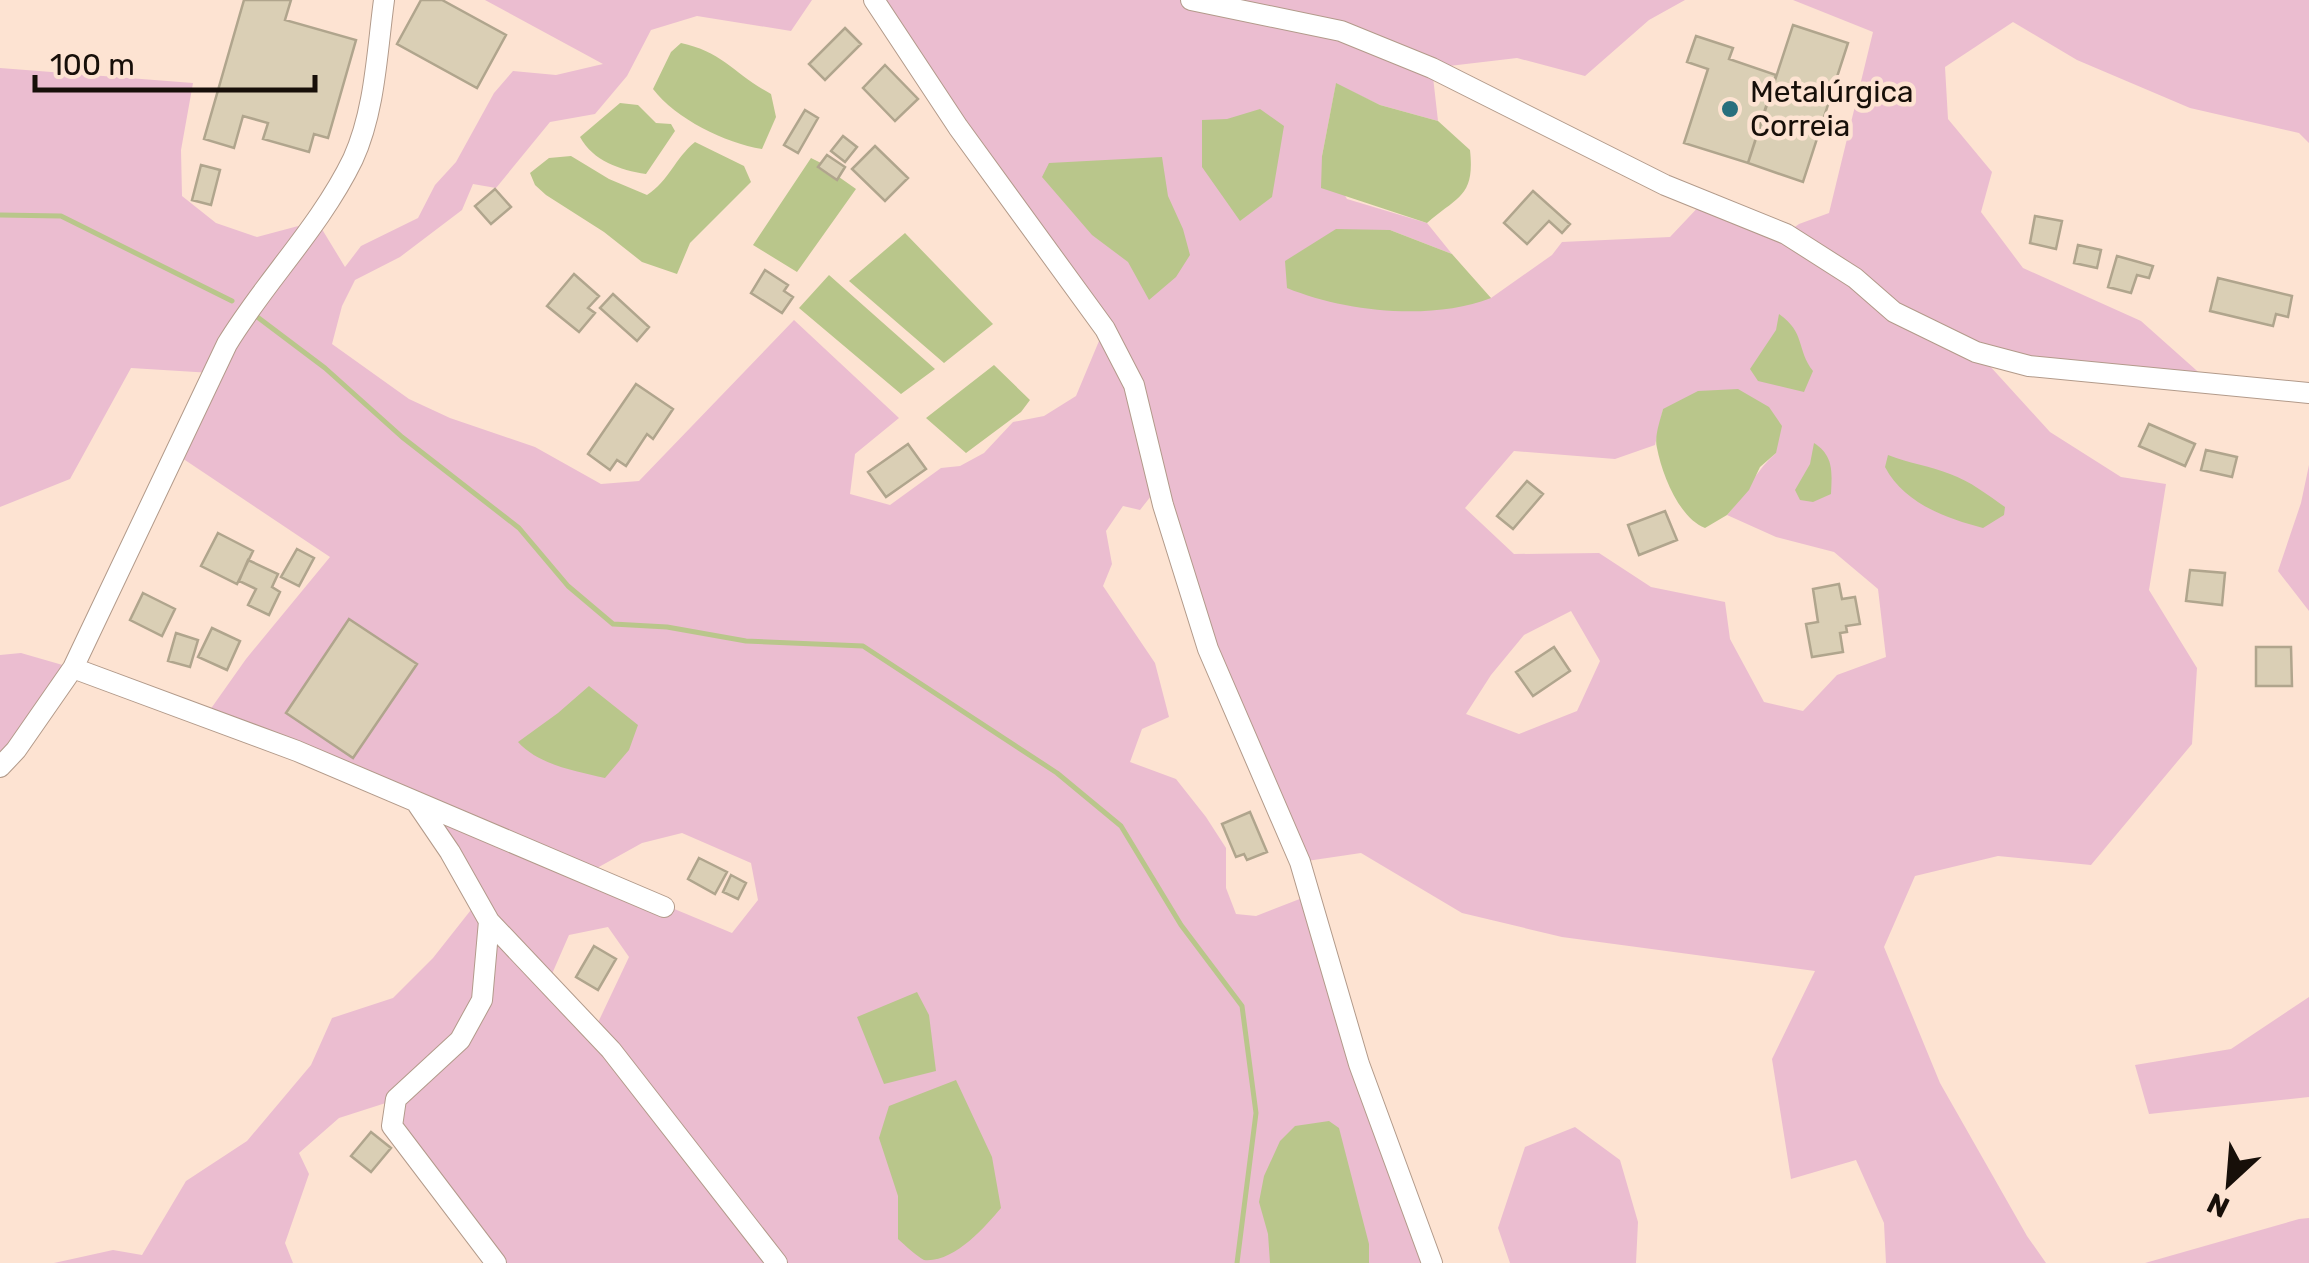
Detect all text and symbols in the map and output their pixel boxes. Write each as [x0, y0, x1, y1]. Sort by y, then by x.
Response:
scale bar [35, 30, 315, 92]
text: 100 m [50, 47, 135, 83]
place label: Metalúrgica Correia [1750, 74, 1914, 144]
marker: Metalúrgica Correia [1719, 98, 1741, 120]
north arrow [2179, 1133, 2279, 1233]
text: N [2202, 1186, 2235, 1224]

